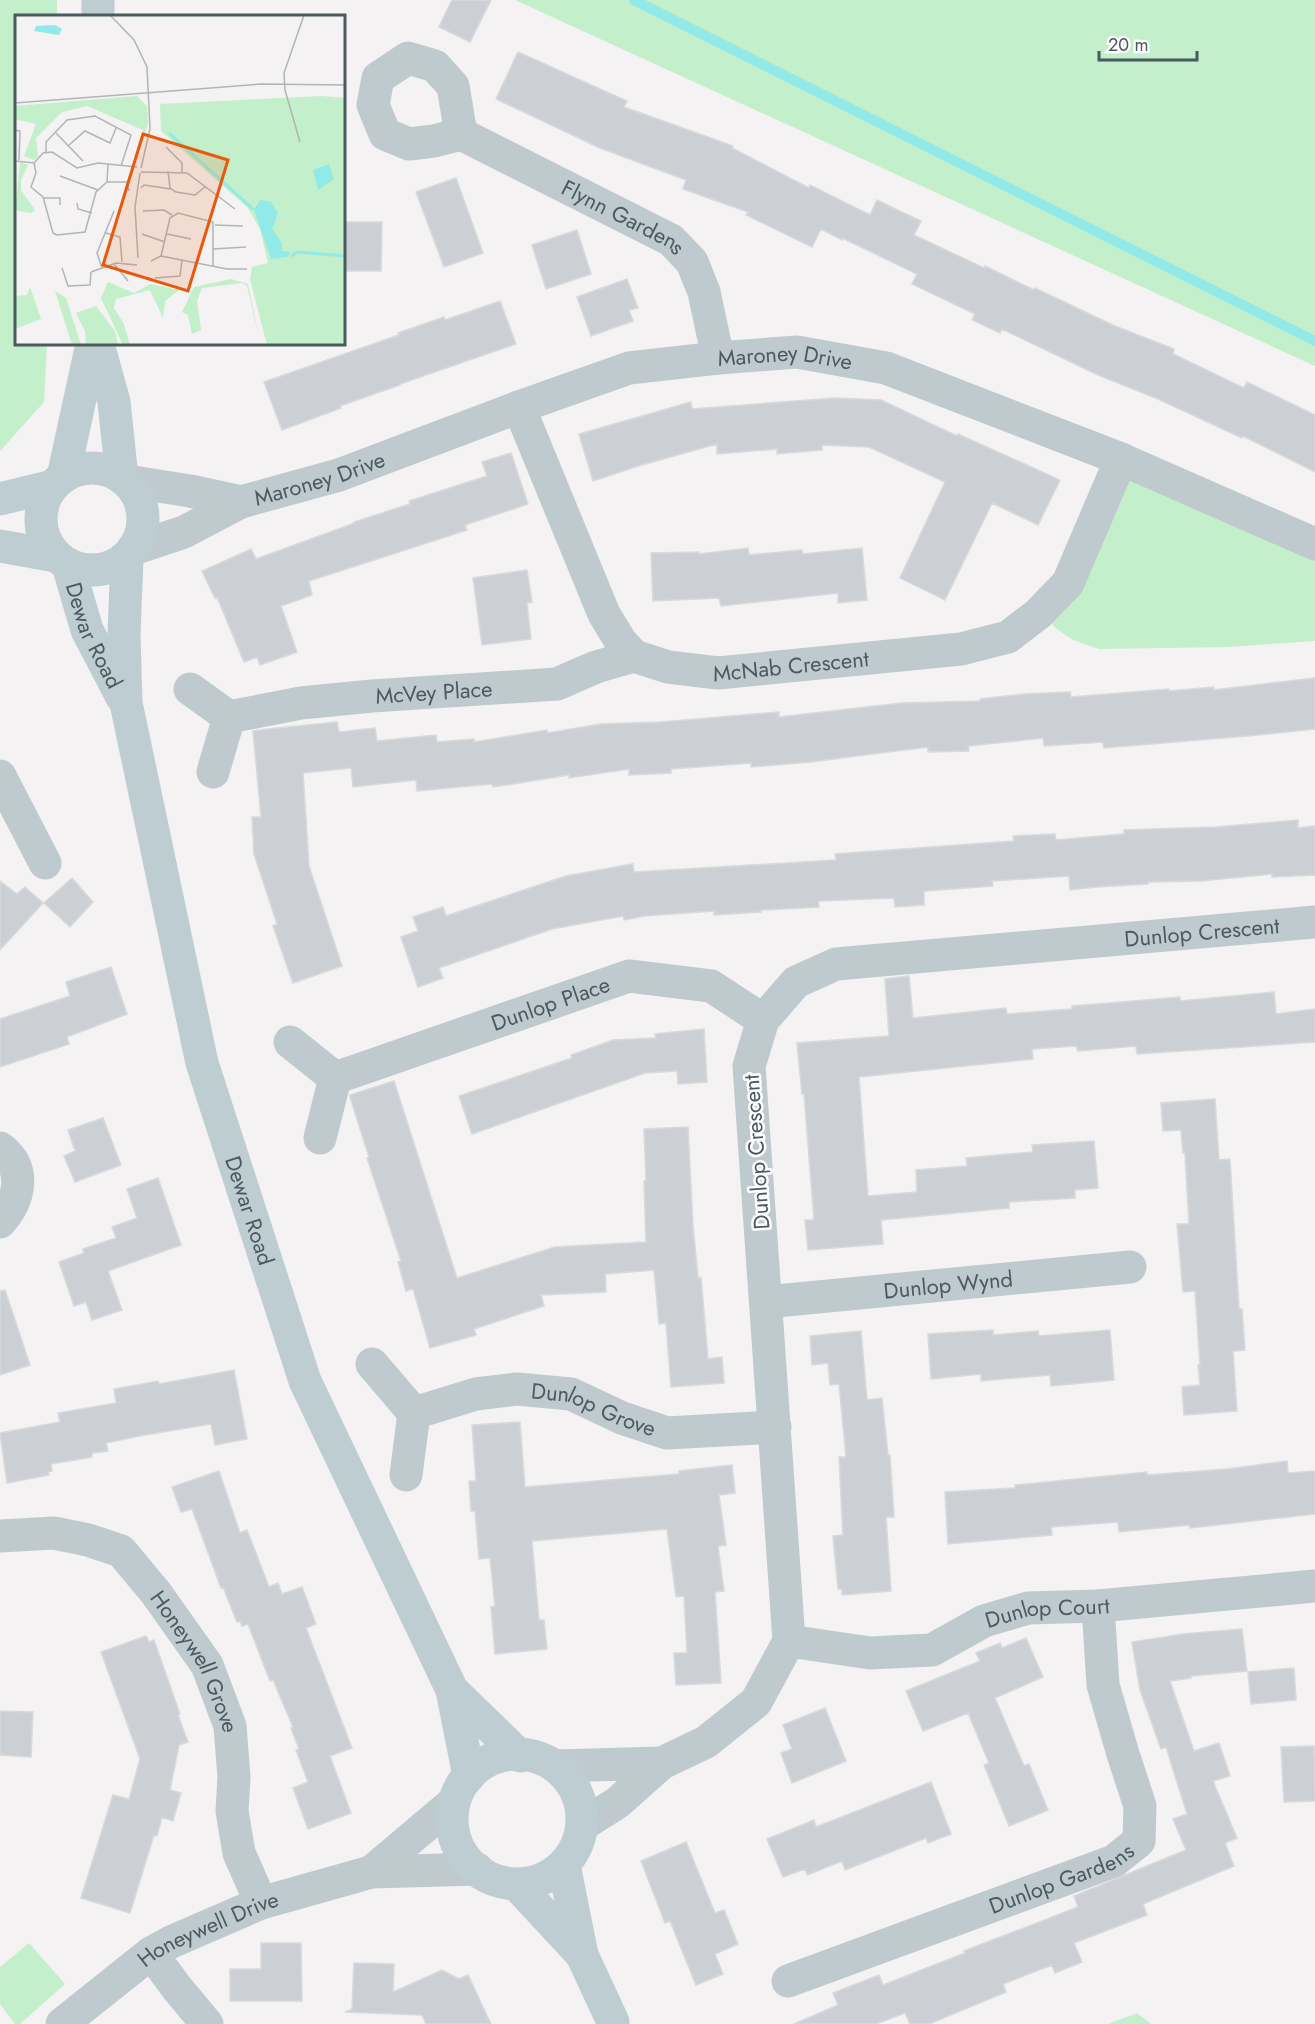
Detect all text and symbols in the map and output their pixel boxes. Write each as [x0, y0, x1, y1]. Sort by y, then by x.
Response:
inset map [15, 15, 345, 345]
scale bar [1099, 24, 1196, 62]
text: 20 m [1108, 32, 1148, 58]
street label: Flynn Gardens [556, 171, 693, 262]
street label: Maroney Drive [717, 336, 855, 378]
street label: Maroney Drive [250, 443, 389, 514]
street label: Dewar Road [58, 578, 131, 694]
street label: McNab Crescent [712, 642, 871, 689]
street label: McVey Place [375, 672, 493, 712]
street label: Dunlop Crescent [1123, 909, 1281, 955]
street label: Dunlop Place [487, 968, 614, 1039]
street label: Dunlop Crescent [735, 1073, 777, 1231]
street label: Dewar Road [217, 1152, 282, 1269]
street label: Dunlop Wynd [882, 1262, 1014, 1307]
street label: Dunlop Grove [530, 1374, 660, 1444]
street label: Honeywell Grove [143, 1584, 246, 1734]
street label: Dunlop Court [981, 1589, 1112, 1636]
street label: Dunlop Gardens [984, 1835, 1141, 1922]
street label: Honeywell Drive [130, 1883, 282, 1974]

